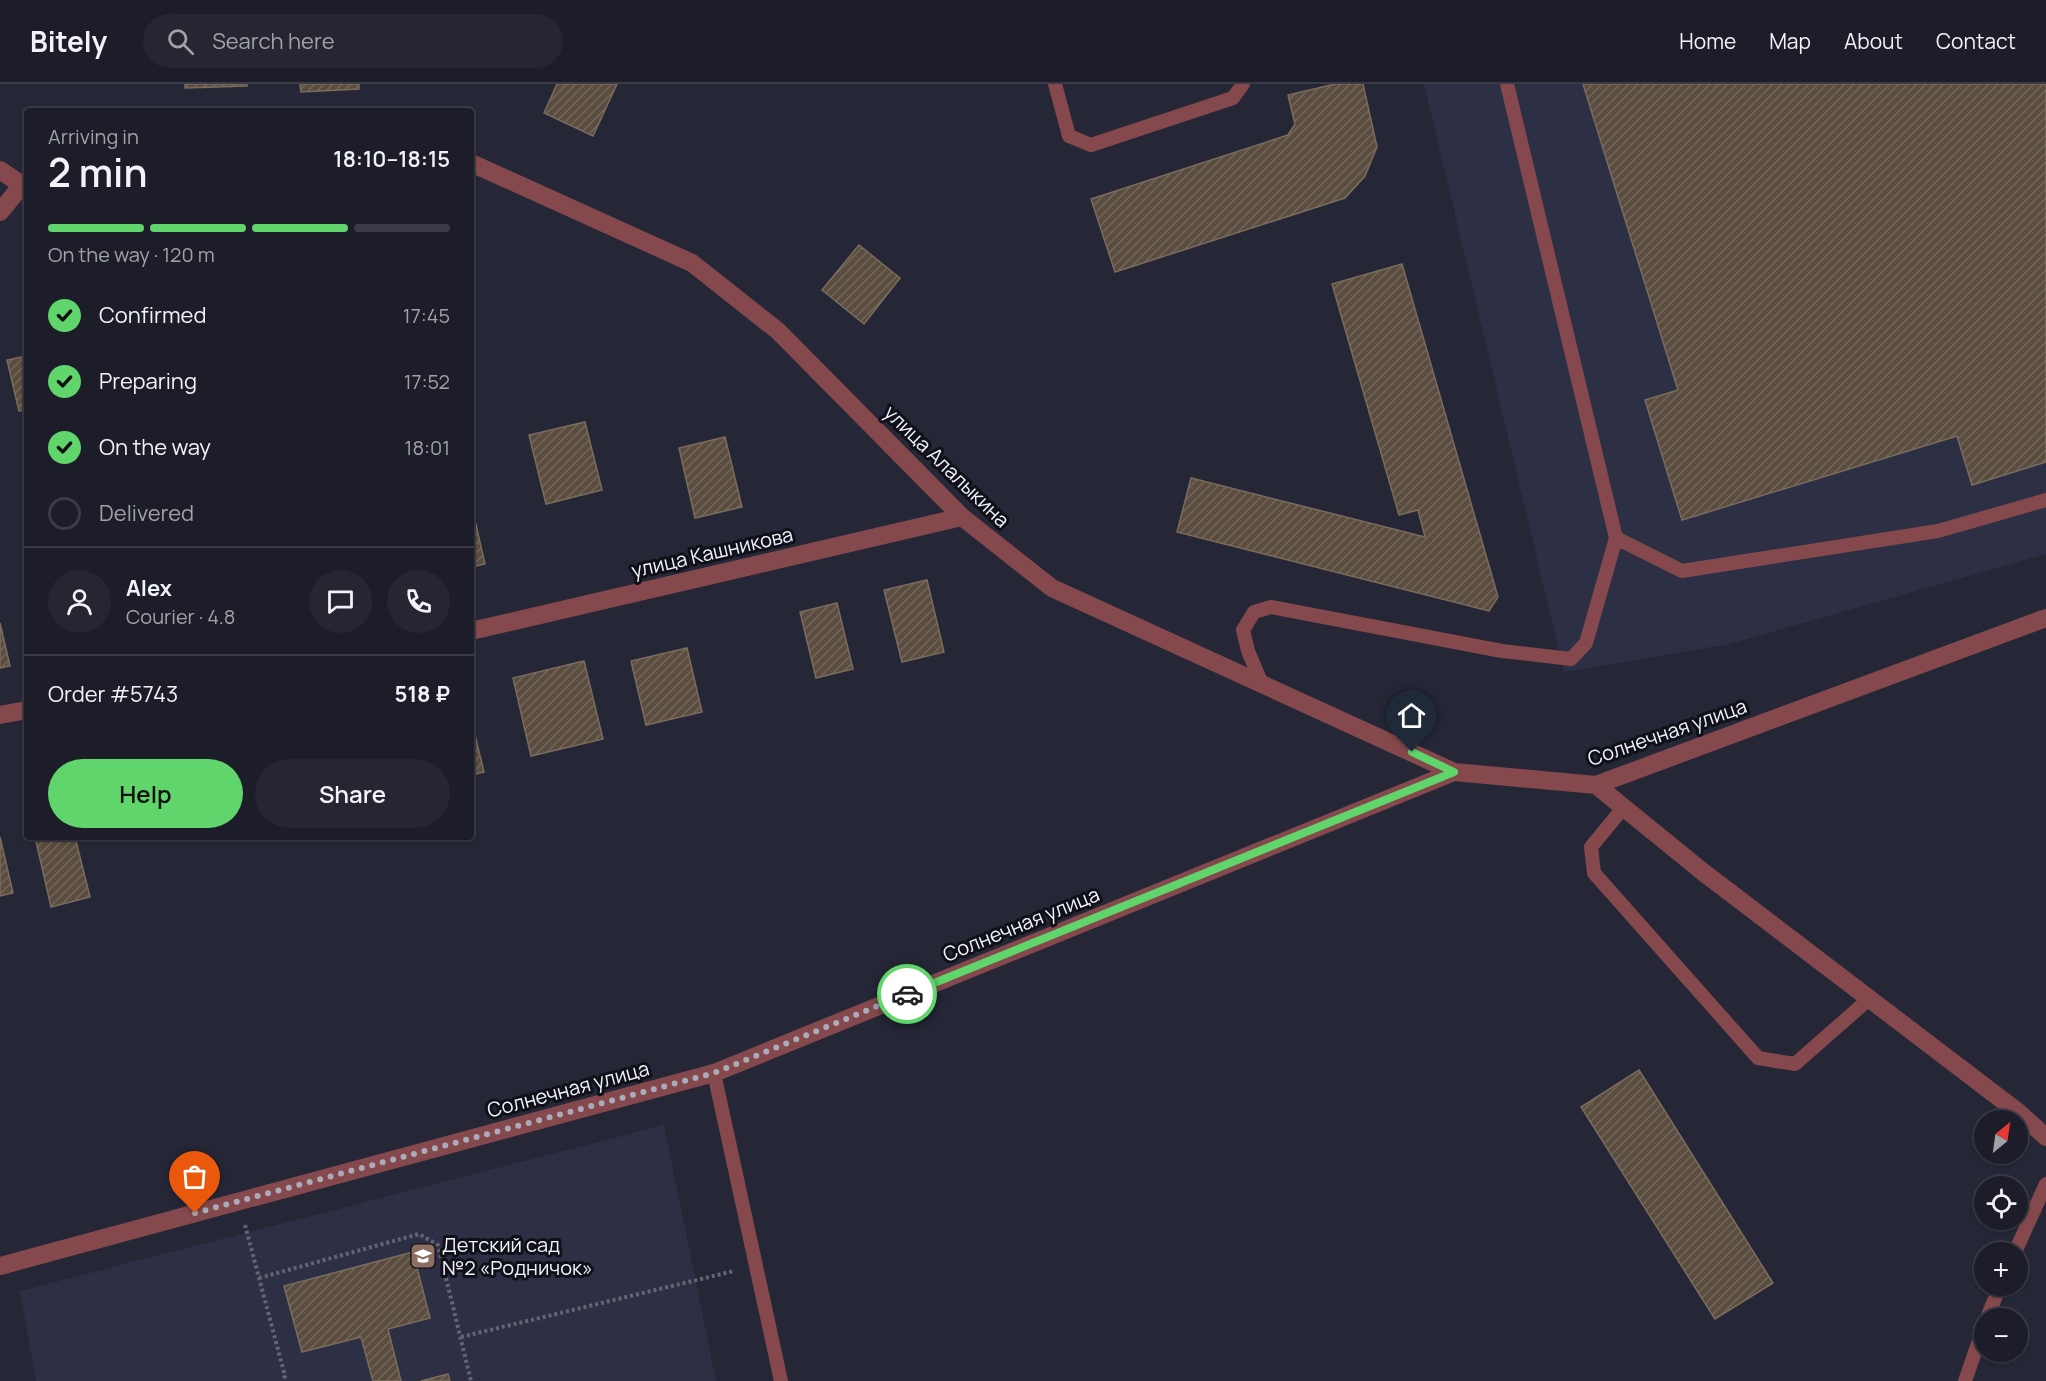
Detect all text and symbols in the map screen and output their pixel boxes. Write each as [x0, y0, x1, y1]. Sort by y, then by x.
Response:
search box [143, 14, 563, 68]
text: Bitely [30, 22, 107, 60]
icon: search [164, 25, 197, 58]
text: Search here [212, 26, 335, 56]
text: Home [1679, 27, 1736, 55]
text: Map [1769, 27, 1811, 55]
text: About [1844, 27, 1903, 55]
text: Contact [1936, 27, 2016, 55]
text: Arriving in [48, 123, 139, 150]
text: 18:10–18:15 [333, 144, 450, 174]
text: 2 min [48, 145, 147, 199]
text: On the way · 120 m [48, 241, 215, 268]
icon: check [48, 299, 81, 332]
text: Confirmed [99, 300, 207, 330]
text: 17:45 [403, 302, 450, 329]
icon: check [48, 365, 81, 398]
text: Preparing [99, 366, 197, 396]
text: 17:52 [404, 368, 450, 395]
street label: улица Алалыкина [878, 399, 1016, 533]
icon: check [48, 431, 81, 464]
text: On the way [99, 432, 211, 462]
text: 18:01 [405, 434, 450, 461]
text: Delivered [99, 498, 194, 528]
street label: улица Кашникова [628, 520, 796, 584]
button: person [48, 570, 111, 633]
button: chat [309, 570, 372, 633]
button: phone [387, 570, 450, 633]
text: Alex [126, 573, 172, 603]
text: Courier · 4.8 [126, 603, 235, 630]
text: Order #5743 [48, 679, 178, 709]
text: 518 ₽ [395, 679, 450, 709]
pin [1386, 690, 1437, 752]
street label: Солнечная улица [1584, 692, 1750, 772]
icon: home [1395, 699, 1428, 732]
button: Help [48, 759, 243, 828]
button: Share [255, 759, 450, 828]
street label: Солнечная улица [939, 880, 1103, 968]
courier [877, 964, 937, 1024]
icon: car [891, 978, 924, 1011]
street label: Солнечная улица [484, 1054, 652, 1124]
north arrow [1974, 1110, 2028, 1164]
map controls [1974, 1110, 2028, 1362]
pin [169, 1151, 220, 1213]
icon: bag [178, 1160, 211, 1193]
button: locate [1974, 1176, 2028, 1230]
place label: Детский сад №2 «Родничок» [442, 1231, 593, 1281]
school or university icon: Детский сад №2 «Родничок» [408, 1241, 438, 1271]
button: + [1974, 1242, 2028, 1296]
button: − [1974, 1308, 2028, 1362]

